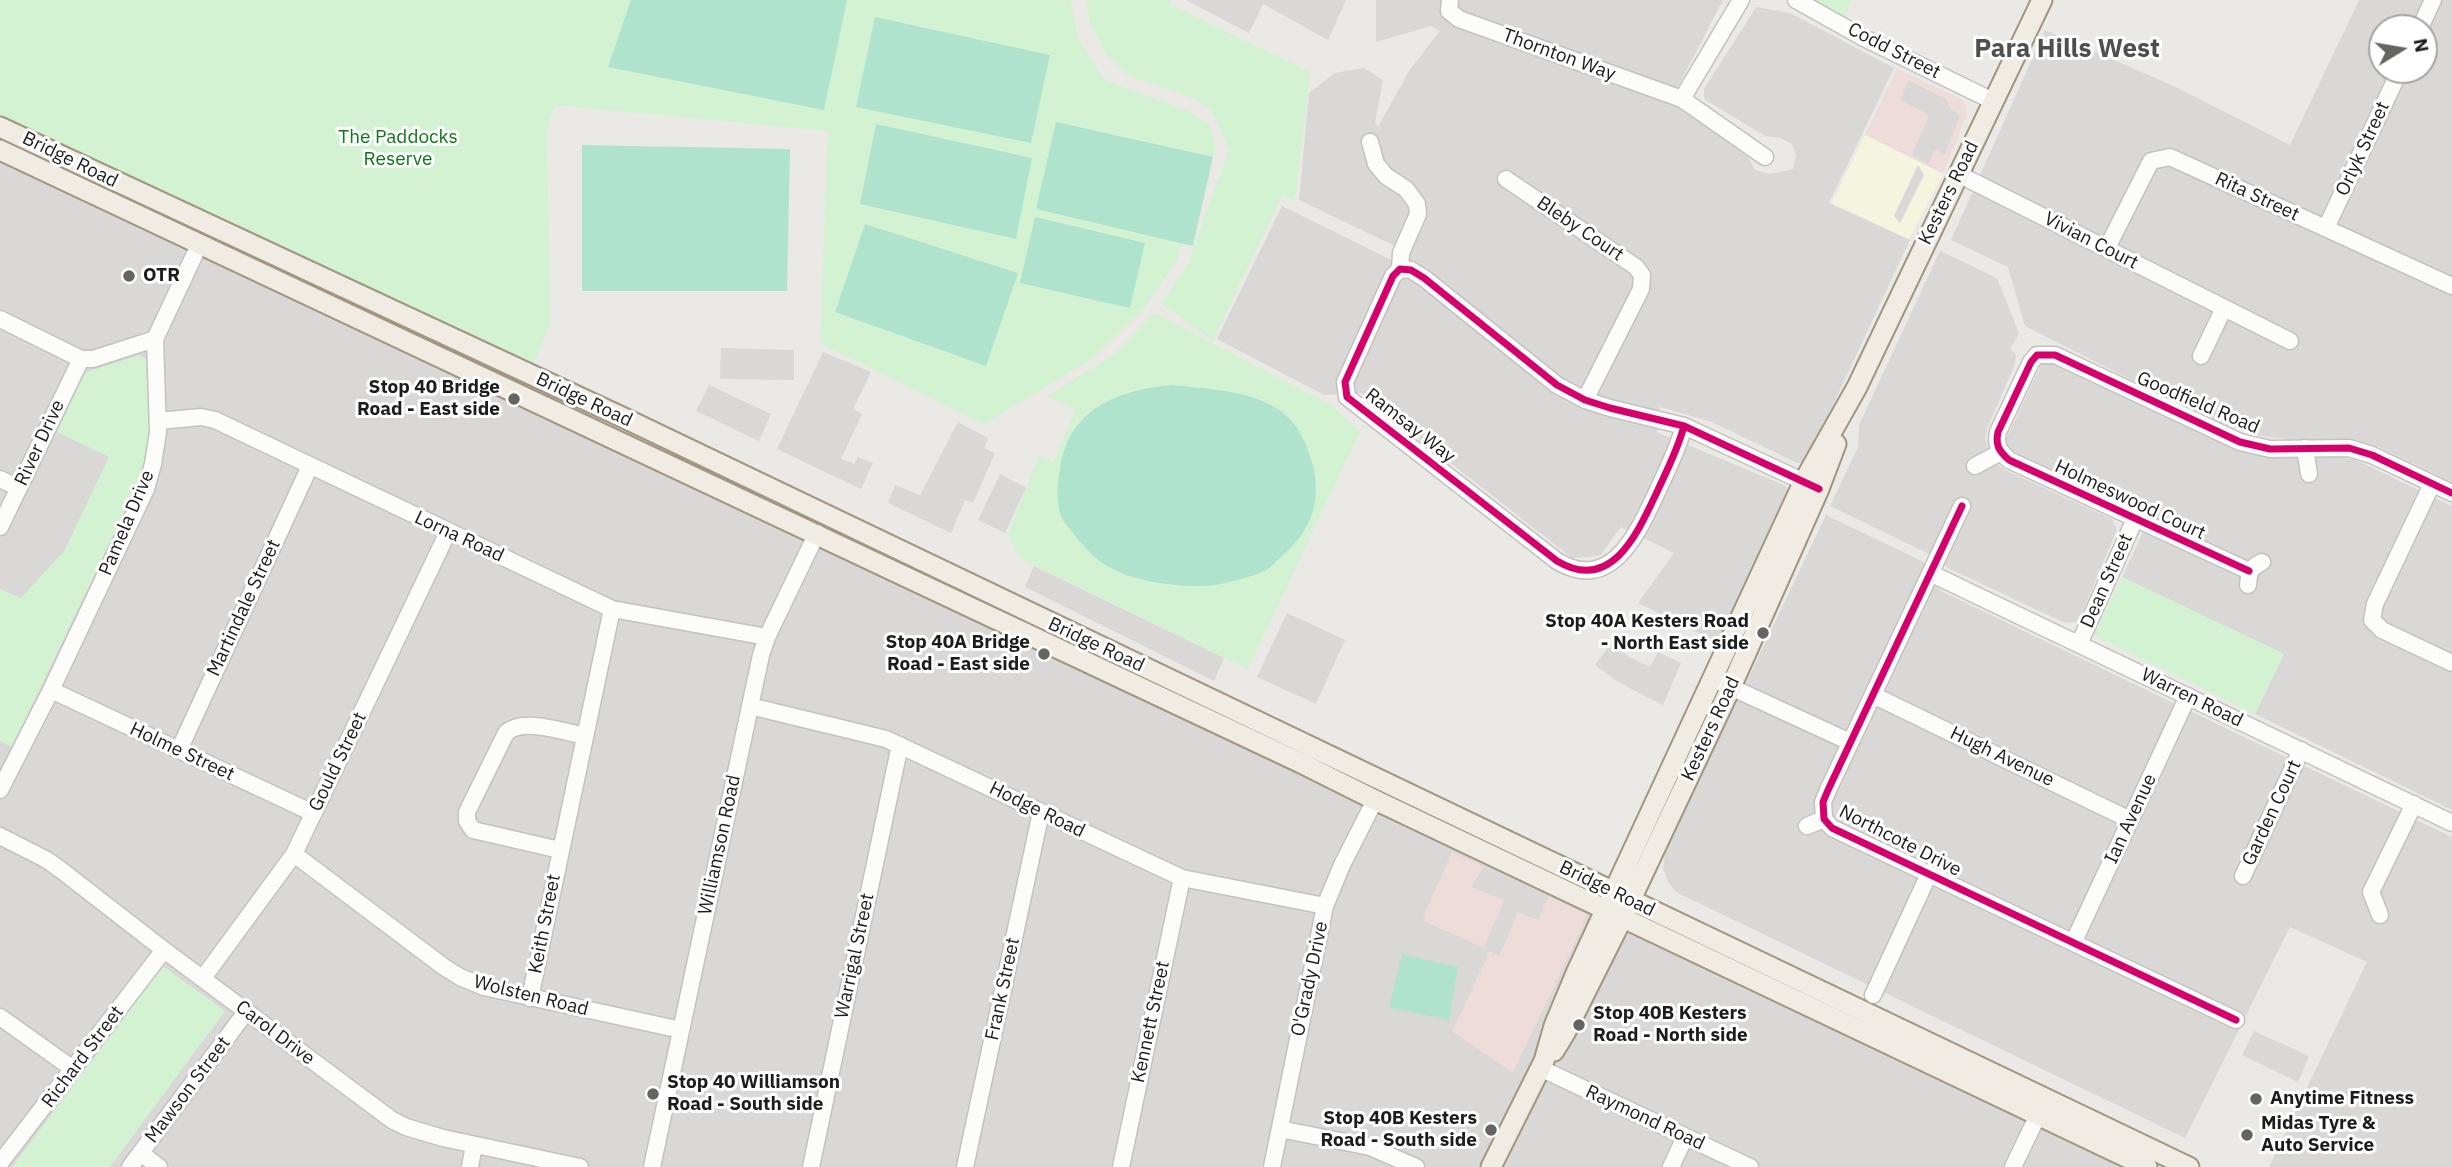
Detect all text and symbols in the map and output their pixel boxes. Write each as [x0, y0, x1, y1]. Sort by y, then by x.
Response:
north arrow [2368, 14, 2438, 84]
street label: Codd Street [1844, 18, 1944, 84]
street label: Thornton Way [1499, 24, 1619, 86]
district label: Para Hills West [1974, 33, 2160, 65]
text: N [2409, 36, 2435, 54]
street label: Orlyk Street [2331, 98, 2395, 200]
street label: Bridge Road [18, 127, 122, 193]
park label: The Paddocks Reserve [338, 127, 458, 171]
street label: Kesters Road [1914, 137, 1984, 249]
street label: Rita Street [2211, 168, 2303, 226]
street label: Bleby Court [1532, 192, 1628, 266]
street label: Vivian Court [2040, 208, 2142, 274]
place label: OTR [143, 265, 180, 287]
marker: OTR [121, 268, 137, 284]
street label: Goodfield Road [2133, 367, 2263, 439]
street label: Bridge Road [532, 368, 636, 432]
place label: Stop 40 Bridge Road - East side [357, 377, 500, 421]
street label: Ramsay Way [1360, 384, 1460, 468]
marker: Stop 40 Bridge Road - East side [506, 391, 522, 407]
street label: River Drive [10, 396, 70, 490]
street label: Holmeswood Court [2051, 455, 2209, 545]
street label: Pamela Drive [95, 467, 159, 579]
street label: Lorna Road [411, 506, 507, 568]
street label: Dean Street [2076, 530, 2138, 632]
street label: Martindale Street [202, 536, 286, 680]
place label: Stop 40A Kesters Road - North East side [1545, 611, 1749, 655]
street label: Bridge Road [1044, 613, 1148, 677]
marker: Stop 40A Kesters Road - North East side [1755, 625, 1771, 641]
place label: Stop 40A Bridge Road - East side [886, 632, 1030, 676]
marker: Stop 40A Bridge Road - East side [1036, 646, 1052, 662]
street label: Warren Road [2138, 664, 2246, 732]
street label: Kesters Road [1677, 673, 1745, 785]
street label: Gould Street [304, 709, 372, 815]
street label: Holme Street [126, 718, 238, 786]
street label: Hugh Avenue [1946, 722, 2058, 792]
street label: Garden Court [2238, 757, 2306, 869]
street label: Ian Avenue [2100, 770, 2162, 868]
street label: Williamson Road [694, 773, 746, 917]
street label: Hodge Road [985, 777, 1089, 843]
street label: Northcote Drive [1835, 800, 1965, 882]
street label: Bridge Road [1555, 856, 1659, 922]
street label: Keith Street [524, 872, 566, 976]
street label: Warrigal Street [831, 891, 879, 1021]
street label: O'Grady Drive [1287, 919, 1333, 1039]
street label: Frank Street [981, 935, 1025, 1043]
street label: Kennett Street [1127, 959, 1175, 1085]
street label: Wolsten Road [471, 971, 591, 1021]
street label: Carol Drive [231, 996, 319, 1070]
street label: Richard Street [37, 1001, 129, 1113]
place label: Stop 40B Kesters Road - North side [1593, 1003, 1748, 1047]
marker: Stop 40B Kesters Road - North side [1571, 1017, 1587, 1033]
street label: Mawson Street [141, 1032, 235, 1148]
place label: Stop 40 Williamson Road - South side [667, 1072, 840, 1116]
street label: Raymond Road [1582, 1080, 1708, 1156]
marker: Stop 40 Williamson Road - South side [645, 1086, 661, 1102]
place label: Anytime Fitness [2270, 1088, 2414, 1110]
marker: Anytime Fitness [2248, 1091, 2264, 1107]
place label: Stop 40B Kesters Road - South side [1321, 1108, 1477, 1152]
place label: Midas Tyre & Auto Service [2261, 1113, 2376, 1157]
marker: Stop 40B Kesters Road - South side [1483, 1122, 1499, 1138]
marker: Midas Tyre & Auto Service [2239, 1127, 2255, 1143]

